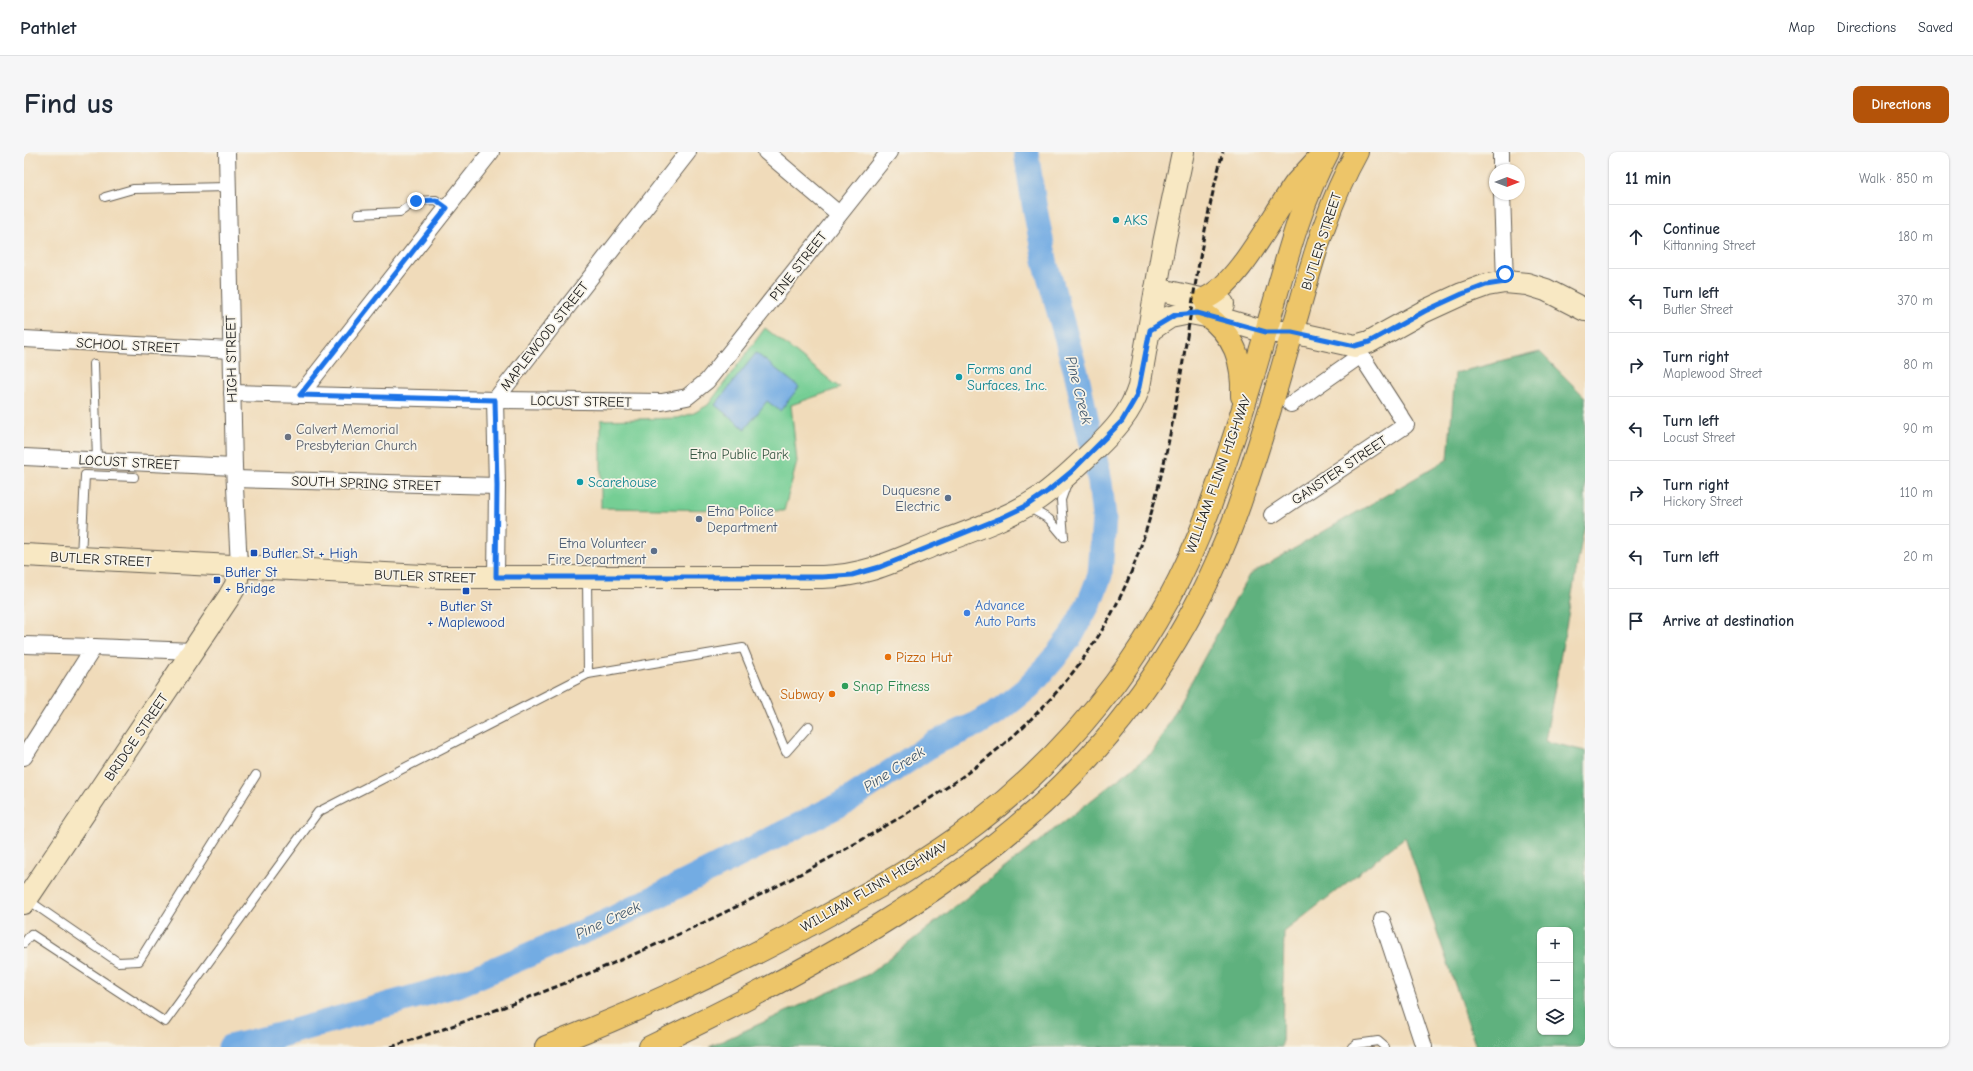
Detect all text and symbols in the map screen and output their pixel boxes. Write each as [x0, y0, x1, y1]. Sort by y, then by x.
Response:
text: Pathlet [20, 17, 76, 39]
text: Map [1788, 19, 1815, 36]
text: Directions [1837, 19, 1896, 36]
text: Saved [1918, 19, 1953, 36]
button: Directions [1853, 86, 1949, 123]
text: Find us [24, 88, 113, 120]
north arrow [1489, 164, 1525, 200]
text: 11 min [1625, 169, 1671, 188]
text: Walk · 850 m [1859, 171, 1933, 186]
street label: BUTLER STREET [1298, 190, 1345, 292]
route end [407, 192, 425, 210]
place label: AKS [1124, 212, 1148, 229]
marker: AKS [1111, 215, 1121, 225]
text: Continue [1663, 220, 1720, 238]
icon: ahead [1625, 226, 1647, 248]
street label: PINE STREET [766, 228, 831, 304]
text: 180 m [1898, 229, 1933, 244]
text: Kittanning Street [1663, 238, 1755, 253]
route start [1496, 265, 1514, 283]
street label: MAPLEWOOD STREET [497, 278, 593, 394]
text: Turn left [1663, 284, 1719, 302]
icon: left [1625, 290, 1647, 312]
text: 370 m [1897, 293, 1933, 308]
text: Butler Street [1663, 302, 1733, 317]
street label: HIGH STREET [222, 314, 241, 403]
street label: SCHOOL STREET [76, 334, 181, 357]
text: Turn right [1663, 348, 1729, 366]
water label: Pine Creek [1062, 354, 1096, 427]
icon: right [1625, 354, 1647, 376]
text: 80 m [1903, 357, 1933, 372]
place label: Forms and Surfaces, Inc. [967, 361, 1047, 394]
text: Maplewood Street [1663, 366, 1762, 381]
marker: Forms and Surfaces, Inc. [954, 372, 964, 382]
street label: LOCUST STREET [530, 392, 632, 411]
street label: WILLIAM FLINN HIGHWAY [1182, 392, 1255, 556]
text: Turn left [1663, 412, 1719, 430]
icon: left [1625, 418, 1647, 440]
place label: Calvert Memorial Presbyterian Church [296, 421, 417, 454]
text: 90 m [1903, 421, 1933, 436]
text: Locust Street [1663, 430, 1735, 445]
marker: Calvert Memorial Presbyterian Church [283, 432, 293, 442]
street label: GANSTER STREET [1288, 432, 1391, 509]
park label: Etna Public Park [689, 446, 789, 463]
street label: LOCUST STREET [78, 451, 181, 474]
street label: SOUTH SPRING STREET [291, 472, 442, 495]
place label: Scarehouse [588, 474, 657, 491]
text: Turn right [1663, 476, 1729, 494]
marker: Scarehouse [575, 477, 585, 487]
place label: Duquesne Electric [882, 482, 940, 515]
icon: right [1625, 482, 1647, 504]
text: 110 m [1900, 485, 1933, 500]
marker: Duquesne Electric [943, 493, 953, 503]
text: Hickory Street [1663, 494, 1742, 509]
place label: Etna Police Department [707, 503, 778, 536]
marker: Etna Police Department [694, 514, 704, 524]
place label: Etna Volunteer Fire Department [547, 535, 647, 568]
place label: Butler St + High [262, 545, 358, 562]
marker: Etna Volunteer Fire Department [649, 546, 659, 556]
icon: left [1625, 546, 1647, 568]
street label: BUTLER STREET [50, 548, 153, 571]
marker: Butler St + High [249, 548, 259, 558]
text: Turn left [1663, 548, 1719, 566]
text: 20 m [1903, 549, 1933, 564]
place label: Butler St + Bridge [225, 564, 278, 597]
street label: BUTLER STREET [374, 566, 477, 587]
marker: Butler St + Bridge [212, 575, 222, 585]
marker: Butler St + Maplewood [461, 586, 471, 596]
place label: Advance Auto Parts [975, 597, 1036, 630]
place label: Butler St + Maplewood [427, 598, 505, 631]
marker: Advance Auto Parts [962, 608, 972, 618]
icon: arrive [1625, 610, 1647, 632]
text: Arrive at destination [1663, 612, 1794, 630]
place label: Pizza Hut [896, 649, 953, 666]
marker: Pizza Hut [883, 652, 893, 662]
place label: Snap Fitness [853, 678, 930, 695]
marker: Snap Fitness [840, 681, 850, 691]
place label: Subway [780, 686, 825, 703]
marker: Subway [827, 689, 837, 699]
street label: BRIDGE STREET [101, 690, 172, 784]
water label: Pine Creek [860, 742, 929, 796]
street label: WILLIAM FLINN HIGHWAY [797, 837, 952, 936]
water label: Pine Creek [573, 897, 644, 943]
map controls [1537, 927, 1573, 1035]
button: + [1537, 927, 1573, 963]
button: − [1537, 963, 1573, 999]
button: layers [1537, 999, 1573, 1035]

